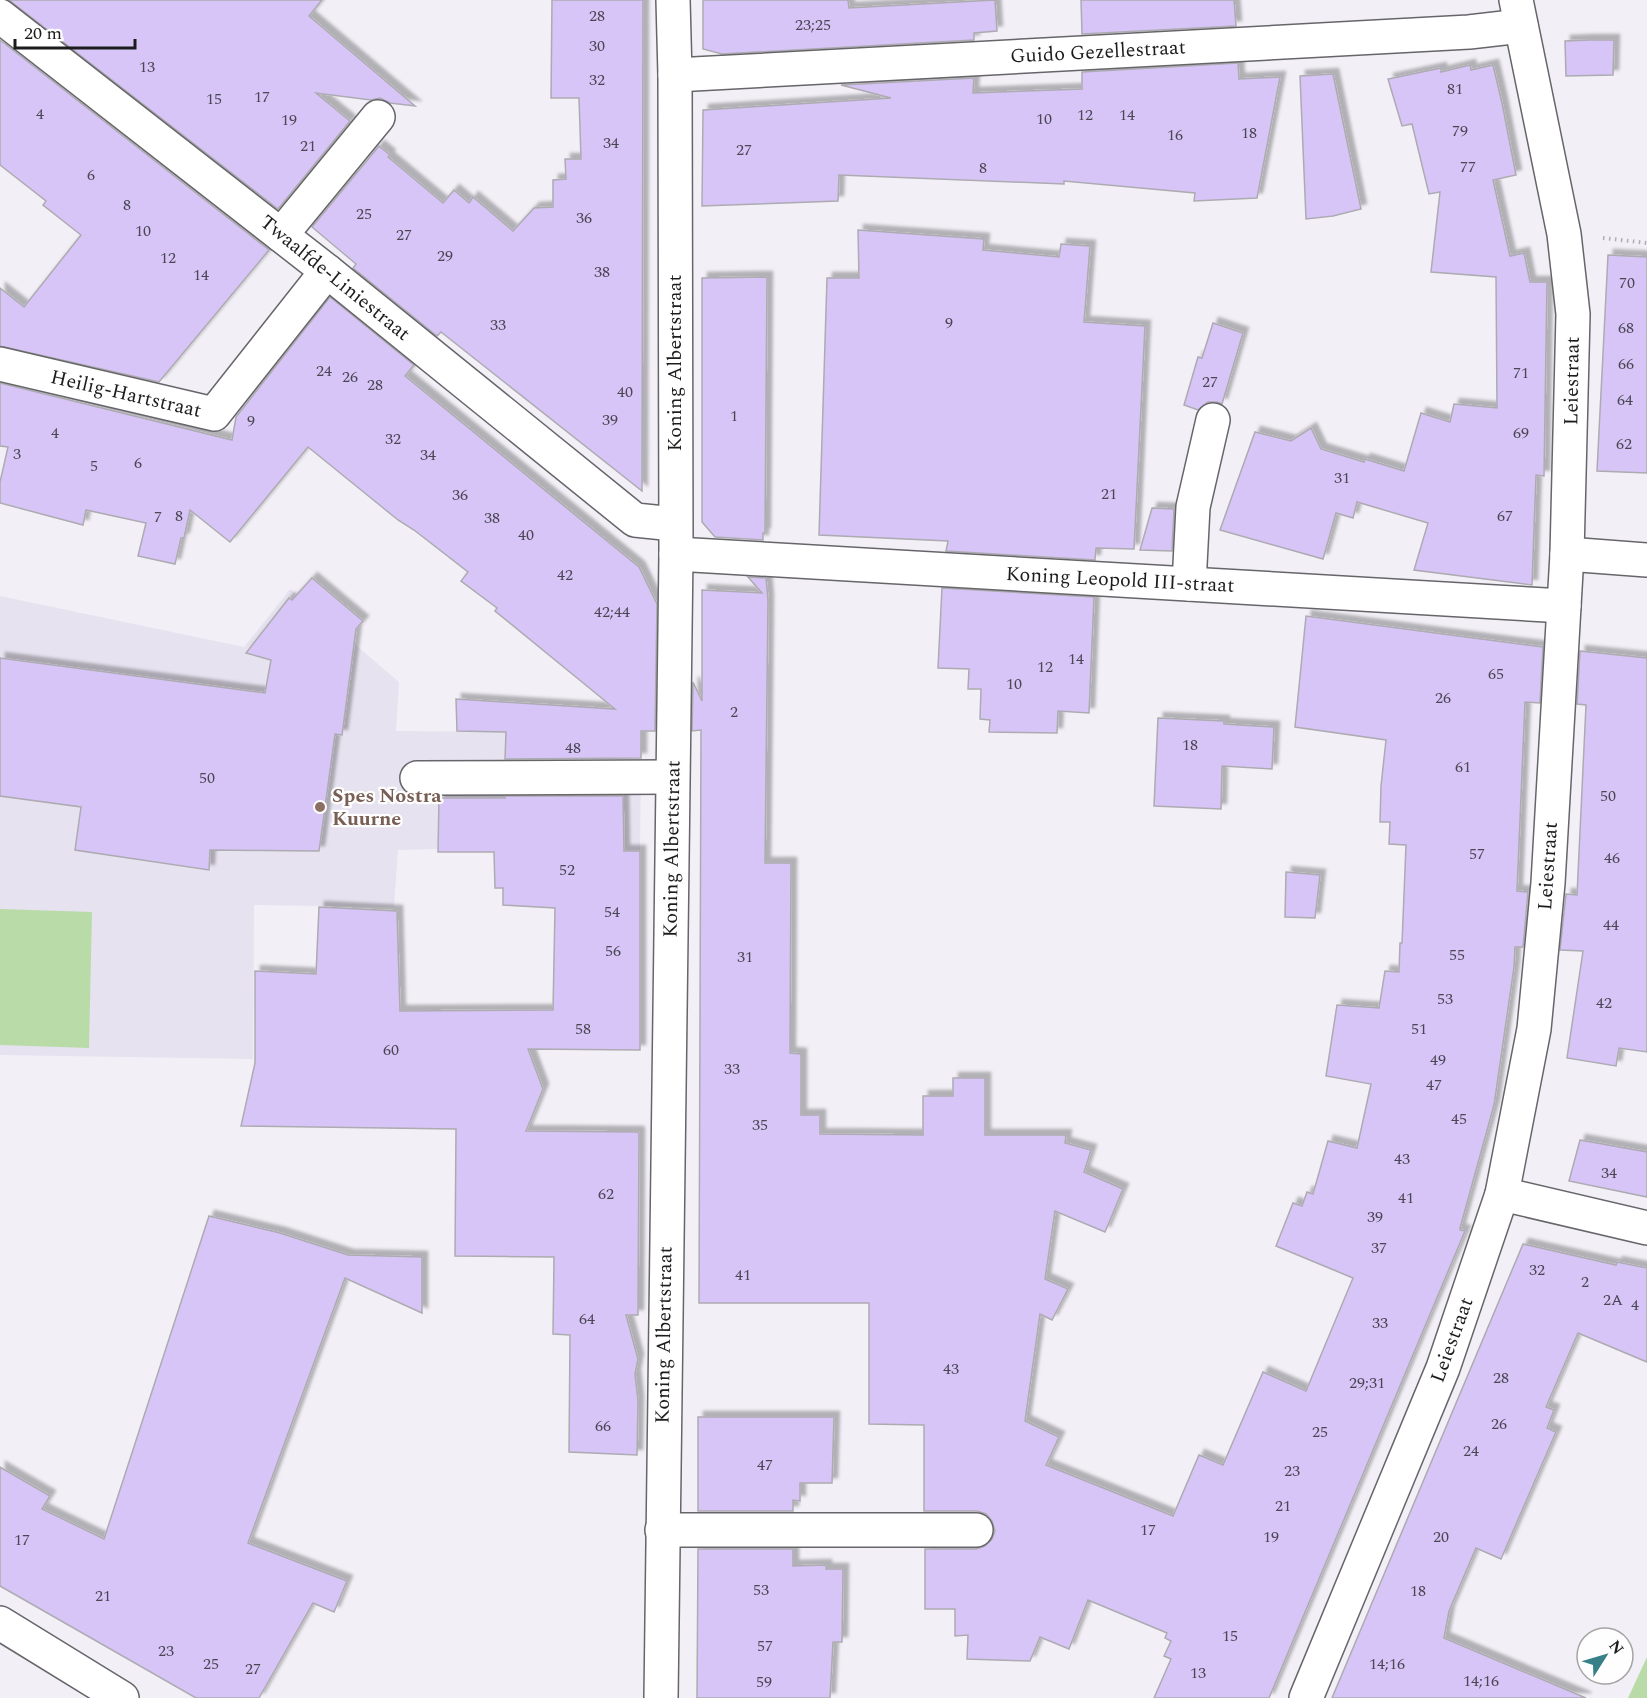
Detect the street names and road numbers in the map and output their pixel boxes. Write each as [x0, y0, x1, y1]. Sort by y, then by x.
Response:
street label: Guido Gezellestraat [1009, 32, 1187, 72]
street label: Twaalfde-Liniestraat [253, 208, 417, 348]
street label: Koning Albertstraat [660, 274, 690, 452]
street label: Leiestraat [1556, 336, 1588, 426]
street label: Heilig-Hartstraat [48, 362, 204, 426]
street label: Koning Leopold III-straat [1005, 559, 1235, 601]
street label: Koning Albertstraat [655, 760, 689, 938]
street label: Leiestraat [1530, 821, 1566, 911]
street label: Koning Albertstraat [647, 1246, 681, 1424]
street label: Leiestraat [1423, 1293, 1481, 1387]

